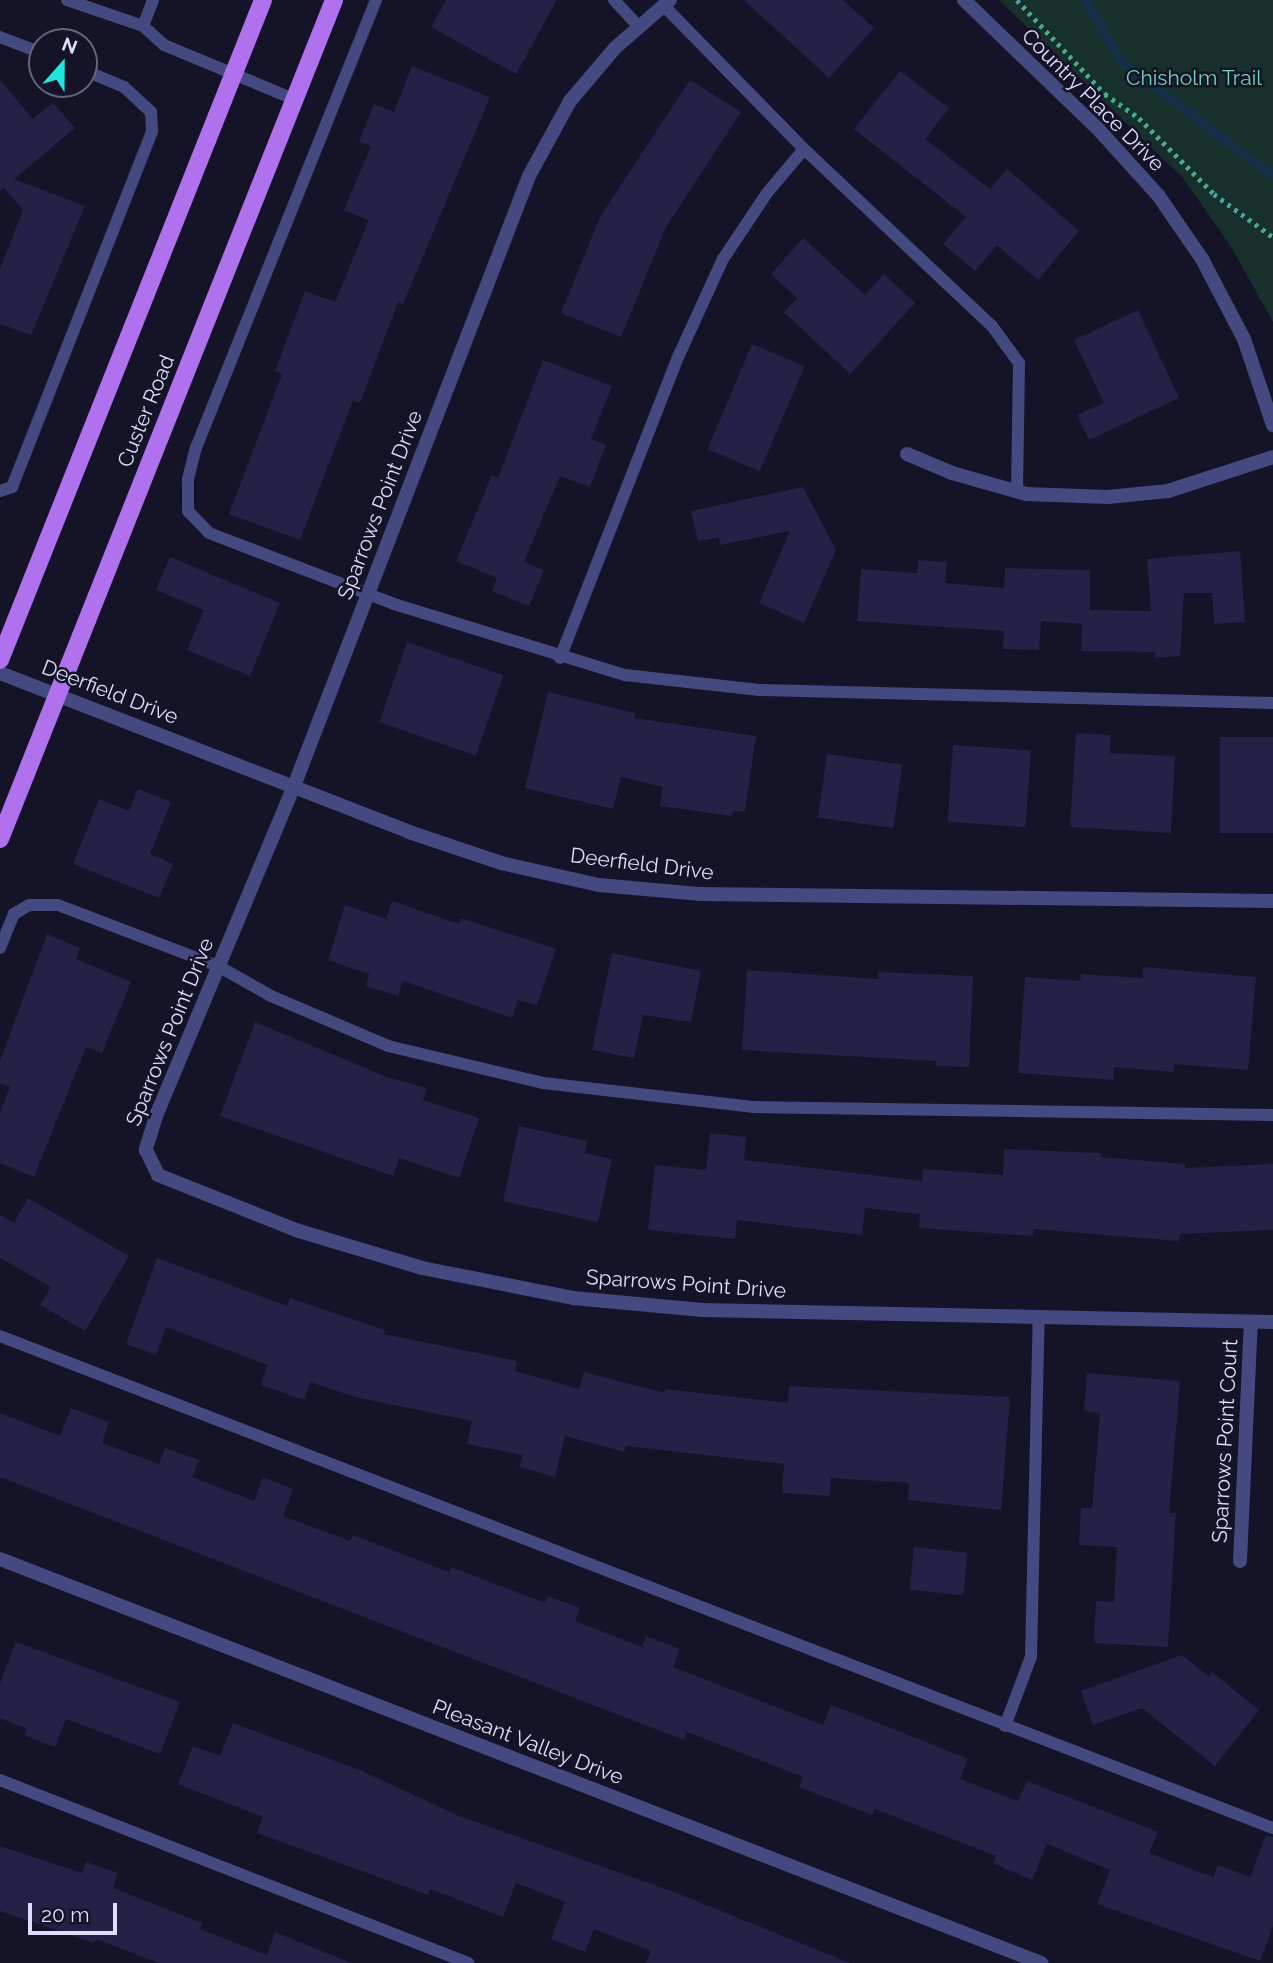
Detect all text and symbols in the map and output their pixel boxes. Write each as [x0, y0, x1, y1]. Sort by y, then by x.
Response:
street label: Country Place Drive [1016, 23, 1170, 177]
north arrow [28, 28, 98, 98]
text: N [59, 32, 81, 58]
park label: Chisholm Trail [1126, 65, 1262, 91]
street label: Custer Road [112, 351, 180, 471]
street label: Sparrows Point Drive [332, 407, 428, 603]
street label: Deerfield Drive [38, 654, 182, 730]
street label: Deerfield Drive [569, 843, 715, 885]
street label: Sparrows Point Drive [121, 934, 219, 1130]
street label: Sparrows Point Drive [585, 1264, 787, 1304]
street label: Sparrows Point Court [1207, 1338, 1243, 1544]
street label: Pleasant Valley Drive [428, 1694, 628, 1790]
scale bar [32, 1890, 121, 1934]
text: 20 m [41, 1902, 89, 1927]

